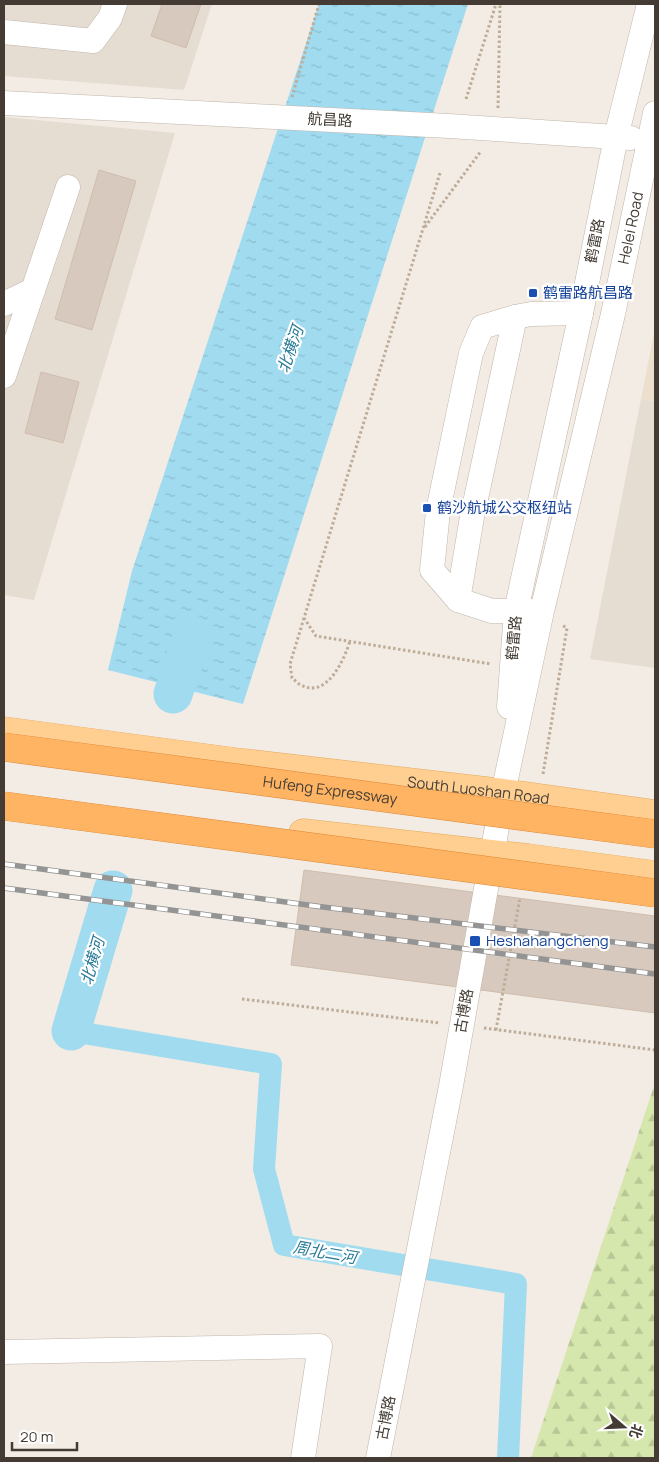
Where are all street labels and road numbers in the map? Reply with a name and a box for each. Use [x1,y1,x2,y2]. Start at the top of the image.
street label: 航昌路 [307,108,353,131]
street label: Helei Road [613,190,648,266]
street label: 鹤雷路 [580,217,609,265]
street label: 鹤雷路 [501,615,526,661]
street label: Hufeng Expressway [262,771,399,809]
street label: South Luoshan Road [406,771,551,809]
street label: 古博路 [449,987,478,1035]
street label: 古博路 [371,1394,400,1442]

